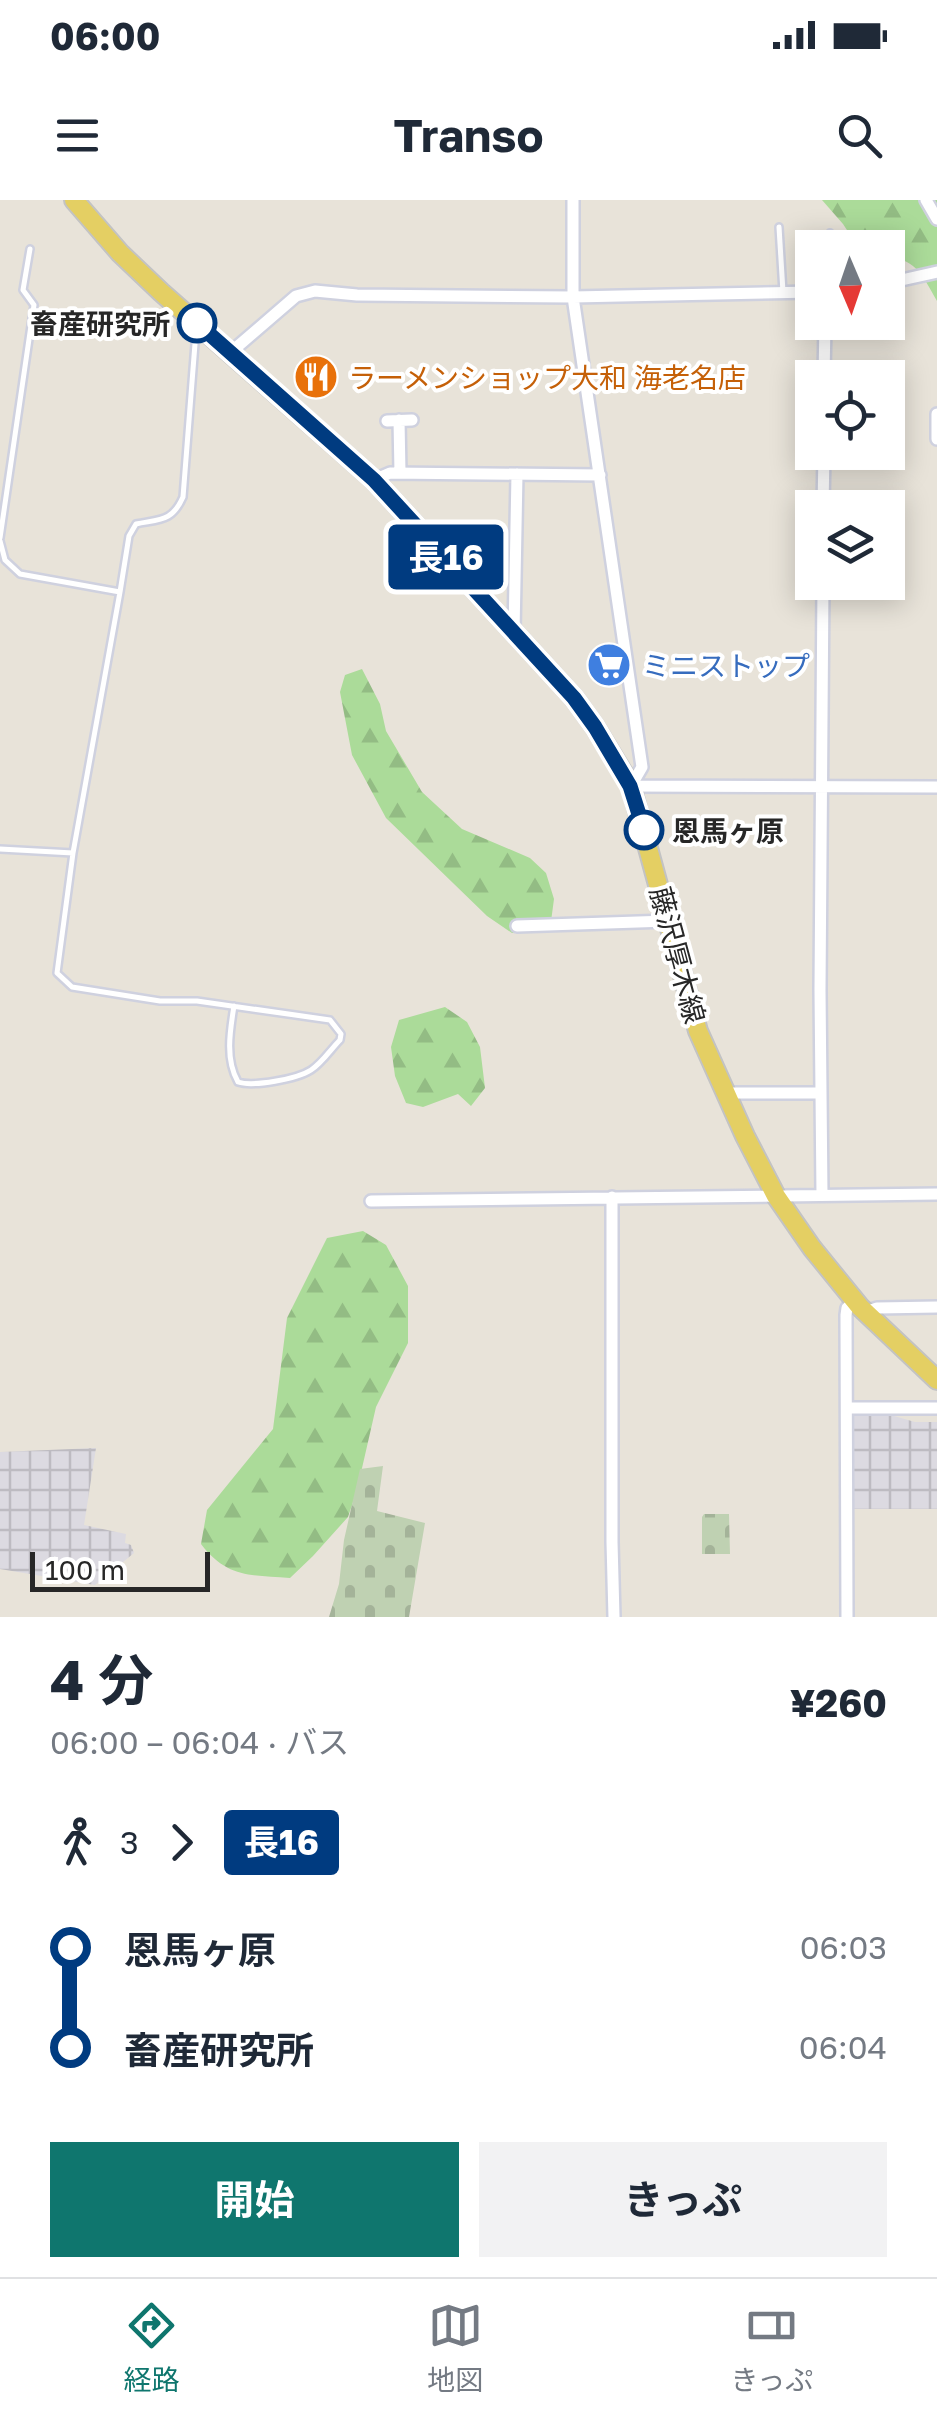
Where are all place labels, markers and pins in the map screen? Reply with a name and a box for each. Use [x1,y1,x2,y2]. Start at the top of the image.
marker: 畜産研究所 [178,304,216,342]
place label: 畜産研究所 [30,307,170,340]
restaurant icon: ラーメンショップ大和 海老名店 [293,354,339,400]
place label: ラーメンショップ大和 海老名店 [348,361,746,394]
supermarket icon: ミニストップ [586,642,632,688]
place label: ミニストップ [642,649,810,682]
marker: 恩馬ヶ原 [625,811,663,849]
place label: 恩馬ヶ原 [672,814,784,847]

